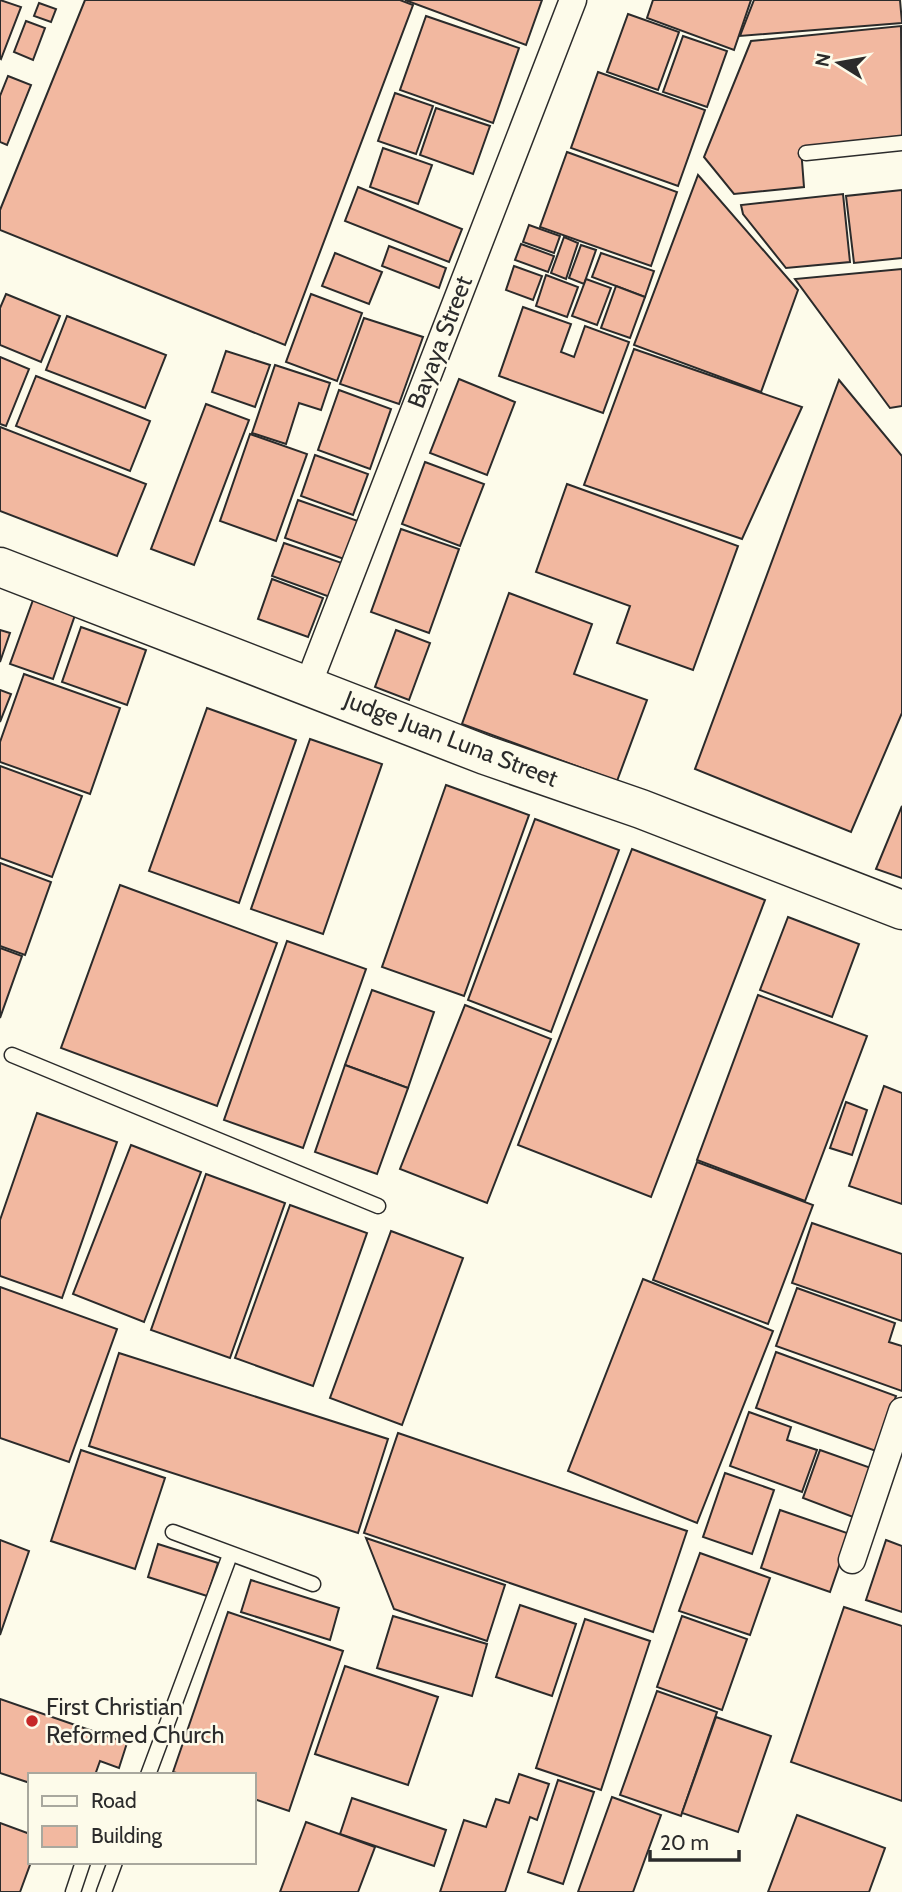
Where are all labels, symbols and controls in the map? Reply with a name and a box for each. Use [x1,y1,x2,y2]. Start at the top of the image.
north arrow [804,28,874,98]
text: N [810,51,835,69]
street label: Bayaya Street [401,272,478,412]
street label: Judge Juan Luna Street [339,684,562,793]
place label: First Christian Reformed Church [46,1692,224,1749]
marker: First Christian Reformed Church [24,1713,40,1729]
legend [28,1773,256,1864]
text: Road [91,1788,137,1813]
scale bar [650,1818,739,1862]
text: Building [91,1823,163,1848]
text: 20 m [660,1830,709,1855]

